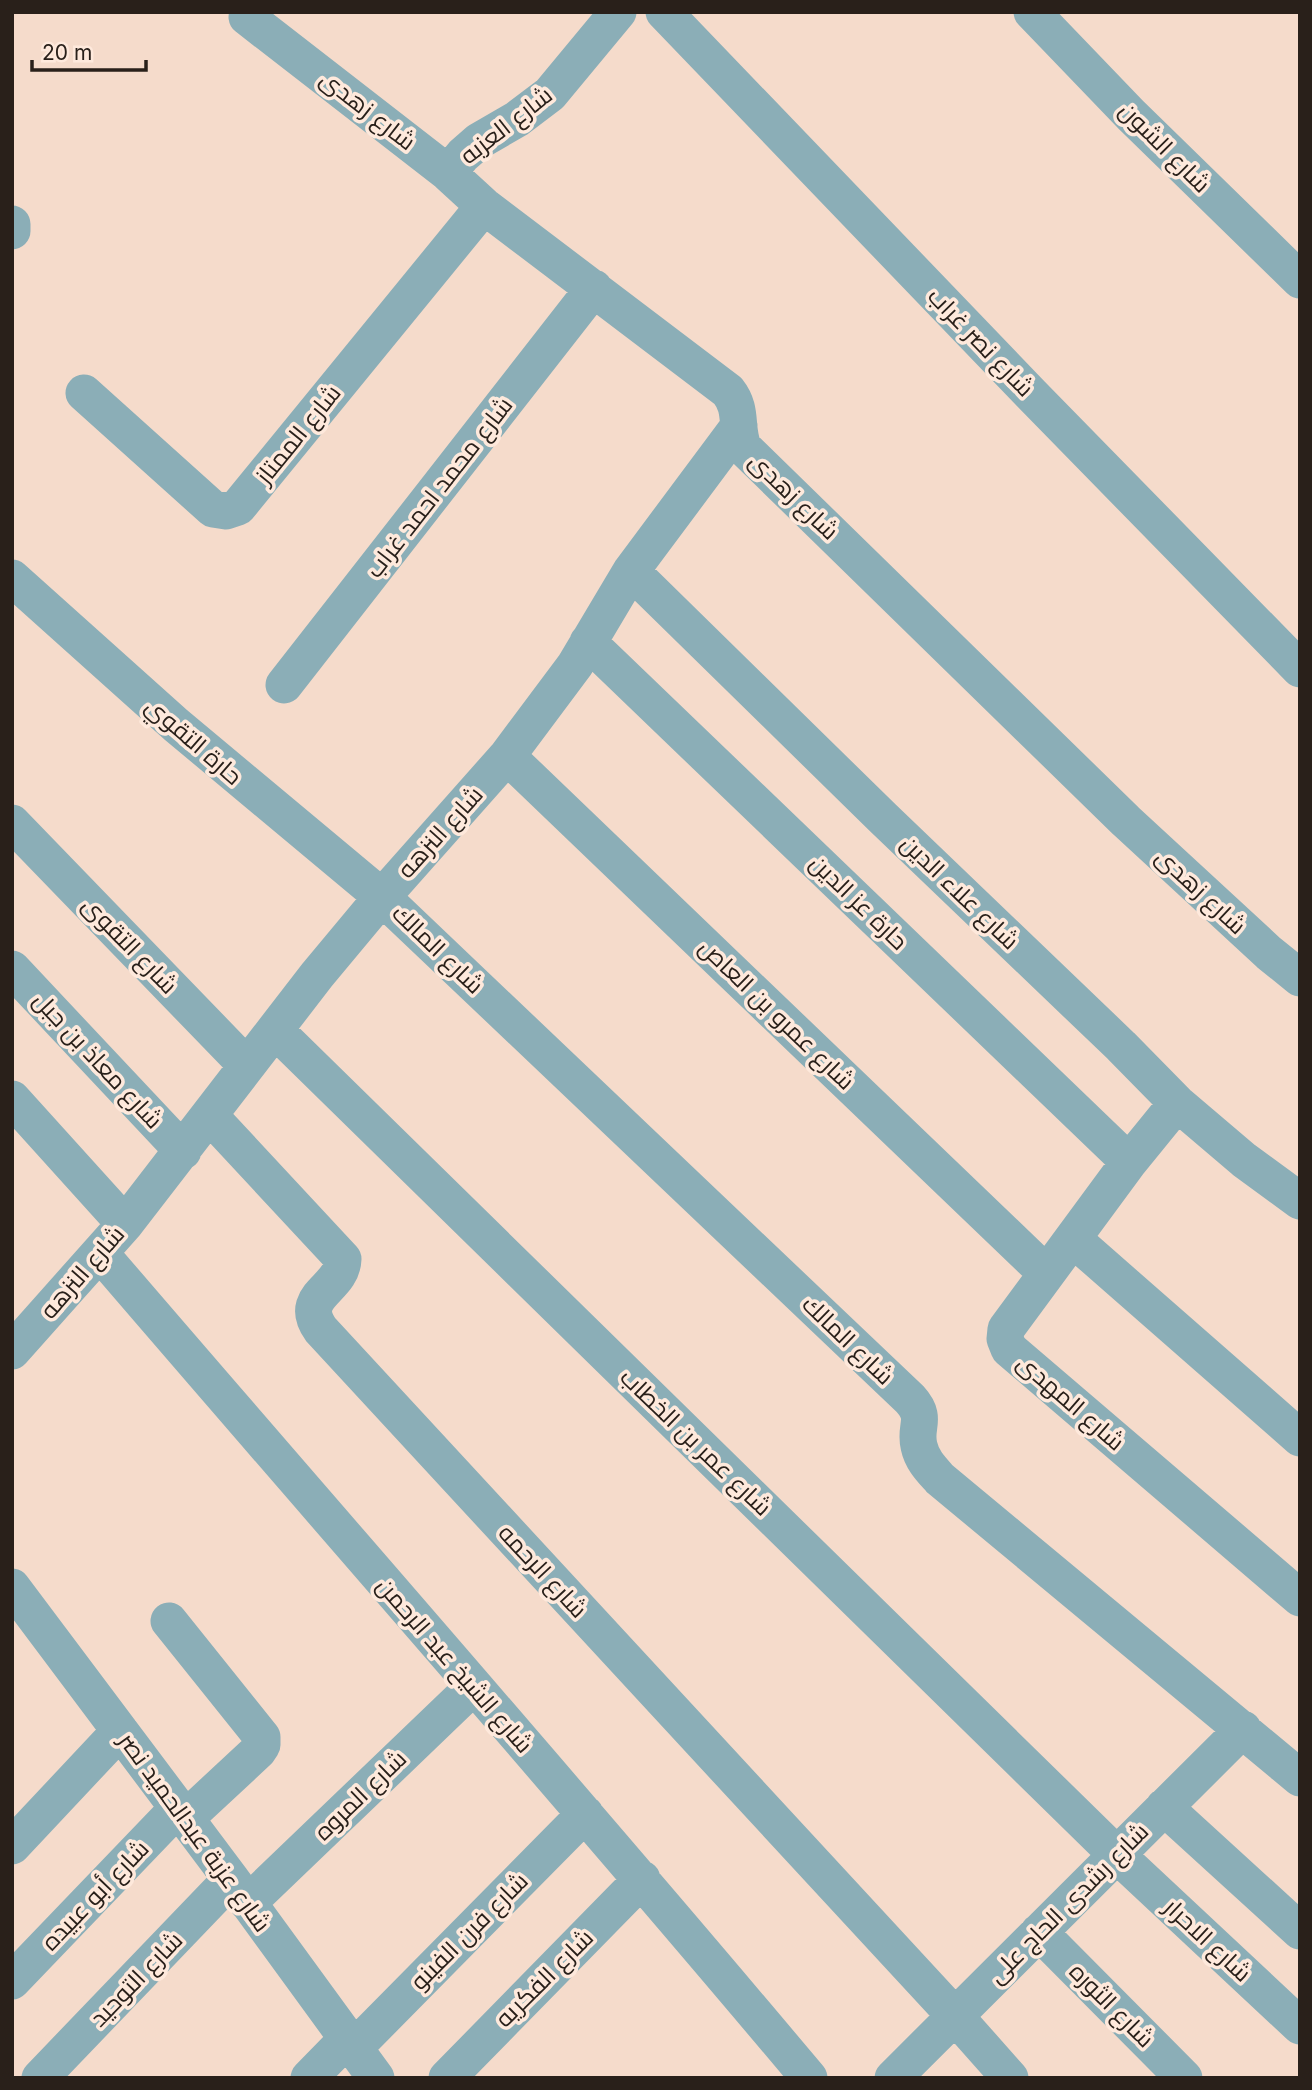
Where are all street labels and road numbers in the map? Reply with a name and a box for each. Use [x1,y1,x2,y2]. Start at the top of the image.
street label: شارع زهدى [313,64,421,158]
street label: شارع العزبه [454,80,559,172]
street label: شارع الشون [1112,95,1217,200]
street label: شارع نصر غراب [920,282,1040,404]
street label: شارع الممتاز [248,379,348,492]
street label: شارع محمد احمد غراب [359,391,520,584]
street label: شارع زهدى [742,446,845,547]
street label: حارة التقوي [137,691,248,794]
street label: شارع النزهه [391,780,490,885]
street label: شارع علاء الدين [894,829,1025,957]
street label: شارع زهدى [1148,842,1252,942]
street label: حارة عز الدين [804,848,914,956]
street label: شارع التقوى [75,890,184,1001]
street label: شارع المالك [385,898,490,1001]
street label: شارع عمرو بن العاص [692,933,861,1097]
street label: شارع معاذ بن جبل [26,986,169,1136]
street label: شارع النزهه [34,1220,132,1326]
street label: شارع المالك [795,1289,900,1392]
street label: شارع المهدى [1010,1348,1131,1458]
street label: شارع عمر بن الخطاب [613,1362,778,1523]
street label: شارع الرحمه [491,1518,593,1625]
street label: شارع الشيخ عبد الرحمن [369,1571,539,1760]
street label: شارع عزبة عبدالحميد نصر [110,1725,277,1939]
street label: شارع المروه [308,1744,413,1847]
street label: شارع رشدى الحاج على [982,1817,1156,1991]
street label: شارع أبو عبيده [35,1833,156,1958]
street label: شارع فرن الفينو [404,1866,535,1997]
street label: شارع الاحرار [1156,1891,1258,1989]
street label: شارع الفكريه [489,1923,601,2035]
street label: شارع التوحيد [84,1926,190,2034]
street label: شارع الثوره [1062,1957,1160,2055]

